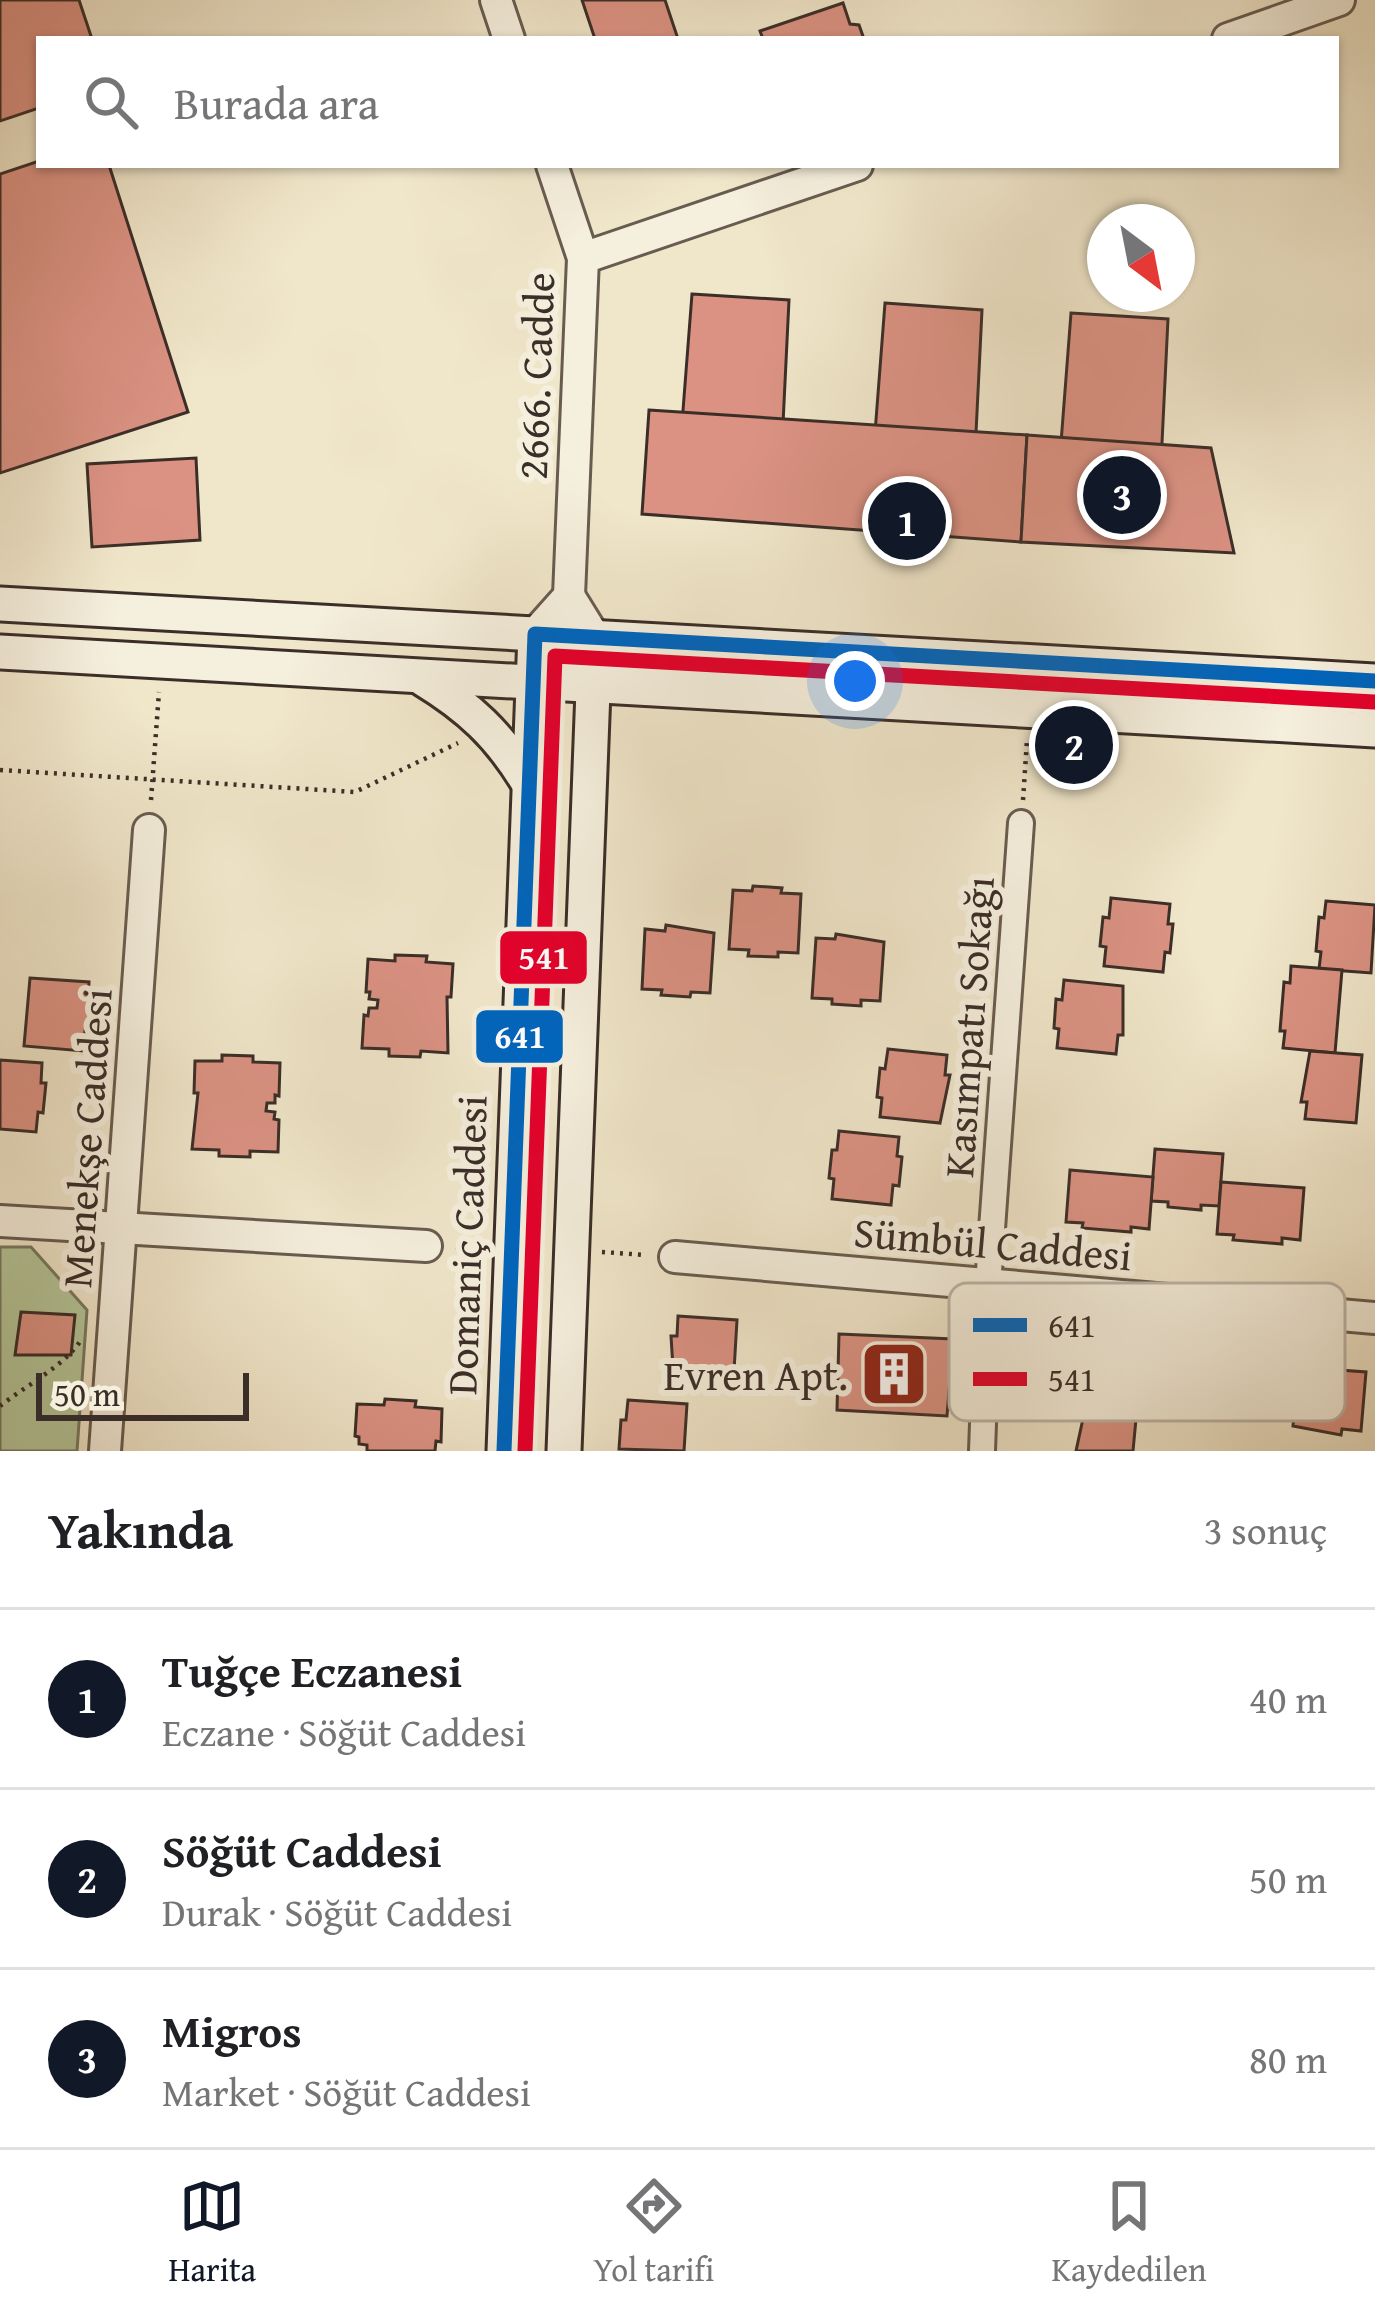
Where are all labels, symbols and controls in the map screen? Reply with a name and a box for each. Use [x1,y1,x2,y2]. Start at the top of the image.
search box [36,36,1339,168]
icon: search [78,69,144,135]
text: Burada ara [174,70,379,135]
north arrow [1087,204,1195,312]
street label: 2666. Cadde [501,271,569,481]
pin: 3 [1083,450,1161,540]
pin: 1 [868,476,946,566]
your location [825,651,885,711]
pin: 2 [1035,700,1113,790]
street label: Kasımpatı Sokağı [927,874,1009,1180]
line badge: 541 [498,929,589,986]
text: 541 [518,933,570,981]
street label: Menekşe Caddesi [45,986,127,1290]
line badge: 641 [474,1008,565,1065]
text: 641 [494,1012,546,1060]
street label: Domaniç Caddesi [430,1094,502,1396]
street label: Sümbül Caddesi [852,1200,1134,1286]
legend [949,1283,1345,1421]
text: 641 [1048,1301,1096,1349]
building icon: Evren Apt. [859,1339,929,1409]
place label: Evren Apt. [663,1344,848,1405]
text: 541 [1048,1355,1096,1403]
scale bar [36,1367,249,1420]
text: 50 m [54,1370,120,1418]
text: Yakında [48,1492,233,1567]
text: 3 sonuç [1204,1501,1327,1558]
text: Tuğçe Eczanesi [162,1638,462,1703]
text: 1 [77,1670,97,1727]
text: 40 m [1249,1670,1327,1727]
text: Eczane · Söğüt Caddesi [162,1703,526,1760]
text: Söğüt Caddesi [162,1818,442,1883]
text: 2 [77,1850,97,1907]
text: 50 m [1249,1850,1327,1907]
text: Durak · Söğüt Caddesi [162,1883,512,1940]
text: Migros [162,1998,302,2063]
text: 3 [77,2030,97,2087]
text: 80 m [1249,2030,1327,2087]
text: Market · Söğüt Caddesi [162,2063,531,2120]
tab: Harita [169,2173,256,2293]
tab: Yol tarifi [593,2173,714,2293]
tab: Kaydedilen [1052,2173,1206,2293]

